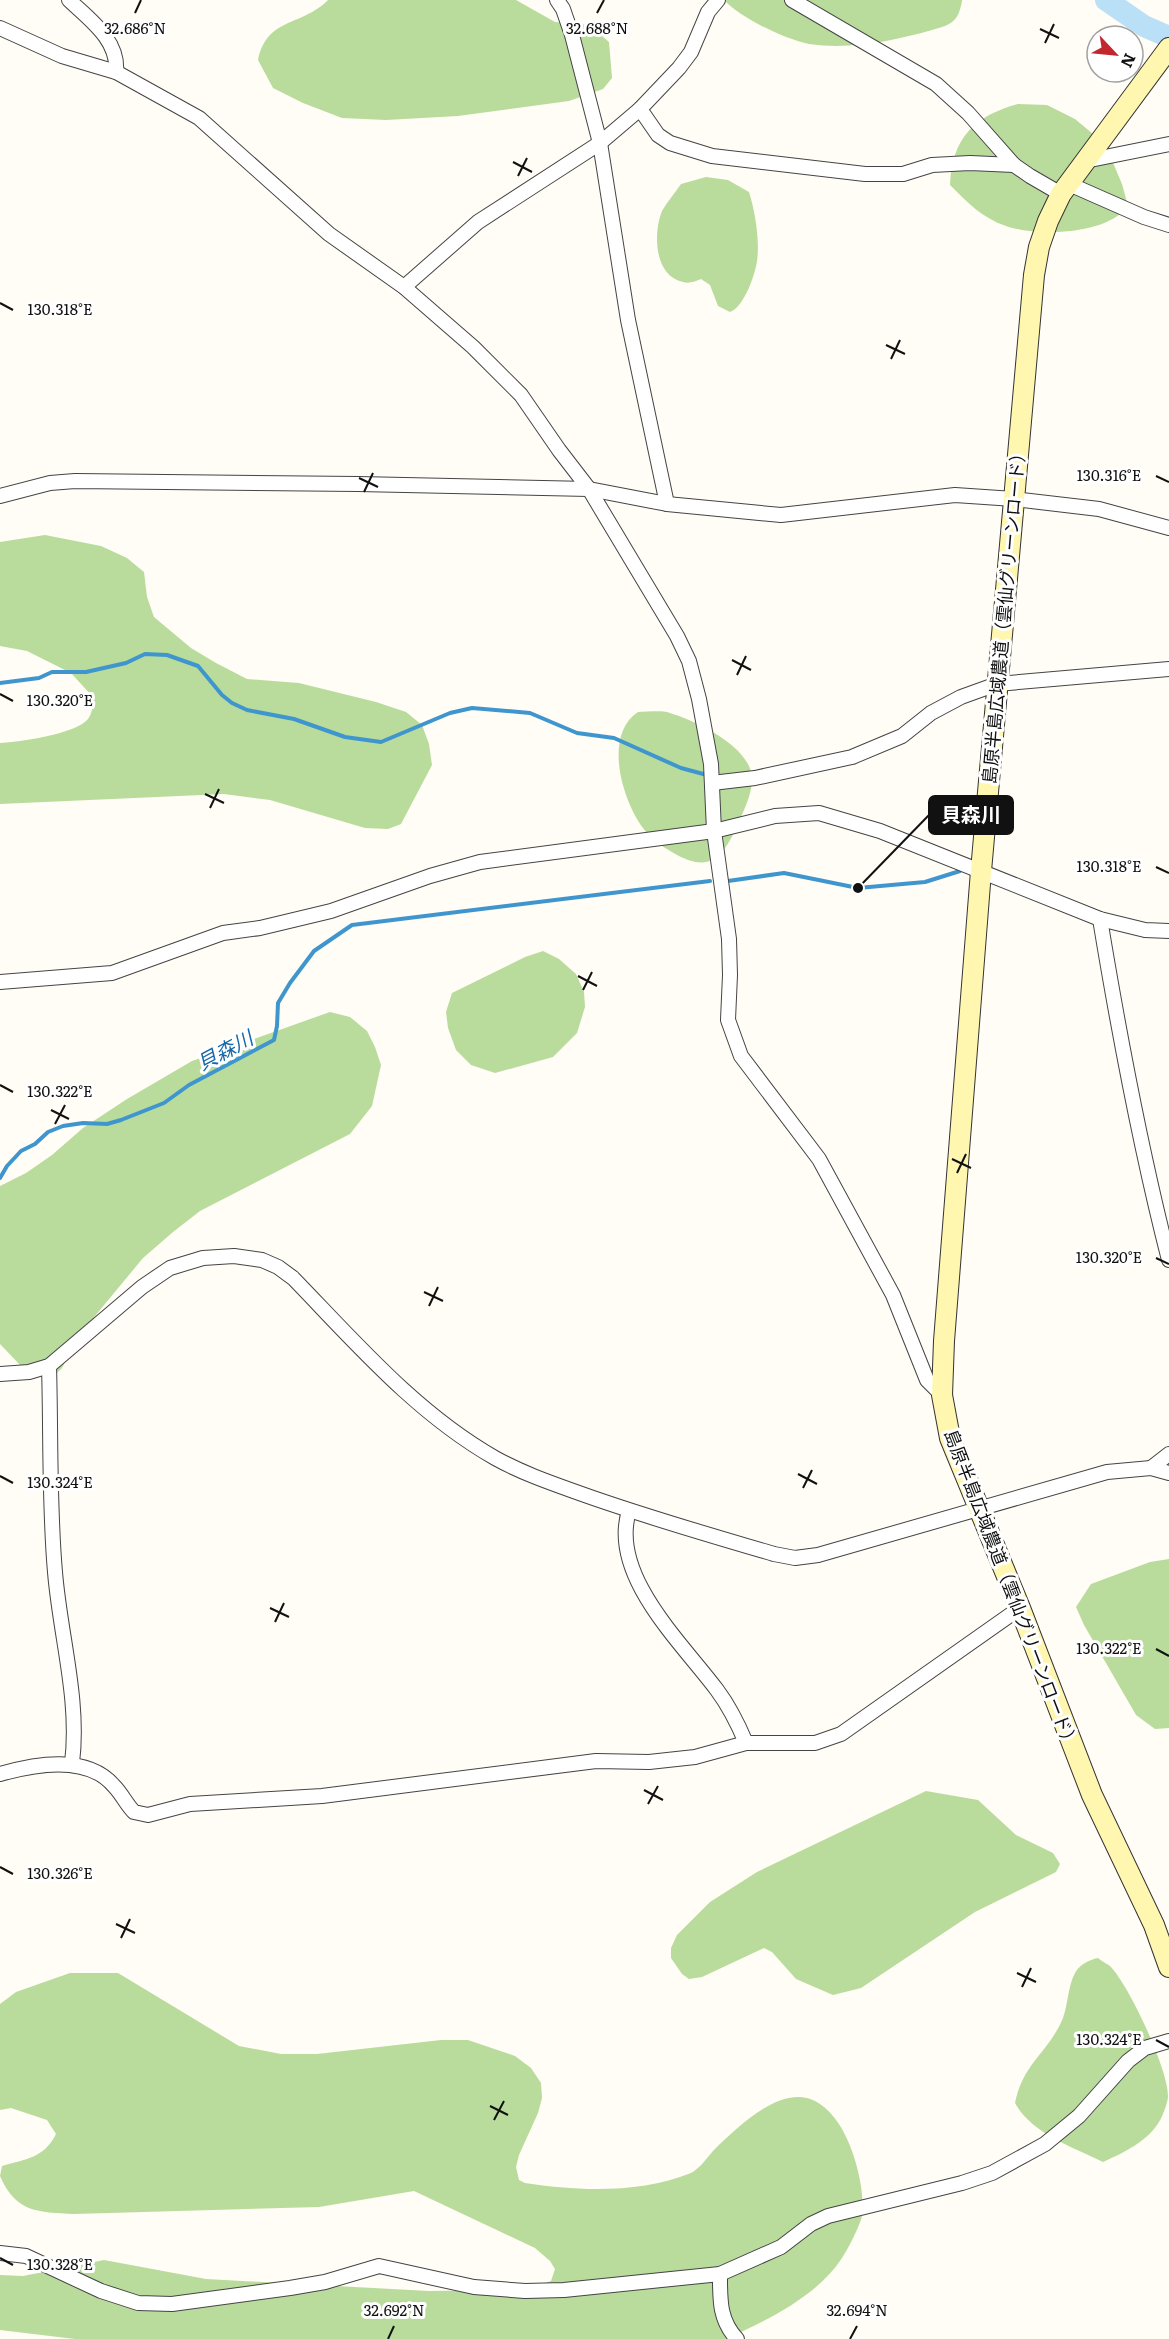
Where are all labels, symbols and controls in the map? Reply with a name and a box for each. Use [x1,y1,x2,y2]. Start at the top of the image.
text: 32.686°N [104,16,166,39]
text: 32.688°N [566,16,628,39]
north arrow [1085,24,1145,84]
text: N [1116,50,1143,72]
text: 130.318°E [28,297,92,320]
street label: 島原半島広域農道（雲仙グリーンロード） [975,443,1031,785]
text: 130.316°E [1077,463,1141,486]
text: 130.320°E [27,688,93,711]
callout: 貝森川 [929,796,1013,834]
text: 貝森川 [941,798,1001,828]
text: 130.318°E [1077,854,1141,877]
water label: 貝森川 [190,1021,259,1076]
text: 130.322°E [27,1079,93,1102]
text: 130.320°E [1076,1245,1142,1268]
street label: 島原半島広域農道（雲仙グリーンロード） [938,1425,1086,1753]
text: 130.324°E [27,1470,93,1493]
text: 130.322°E [1076,1636,1142,1659]
text: 130.326°E [27,1861,93,1884]
text: 130.324°E [1076,2027,1142,2050]
text: 130.328°E [27,2252,93,2275]
text: 32.692°N [363,2298,425,2321]
text: 32.694°N [826,2298,888,2321]

